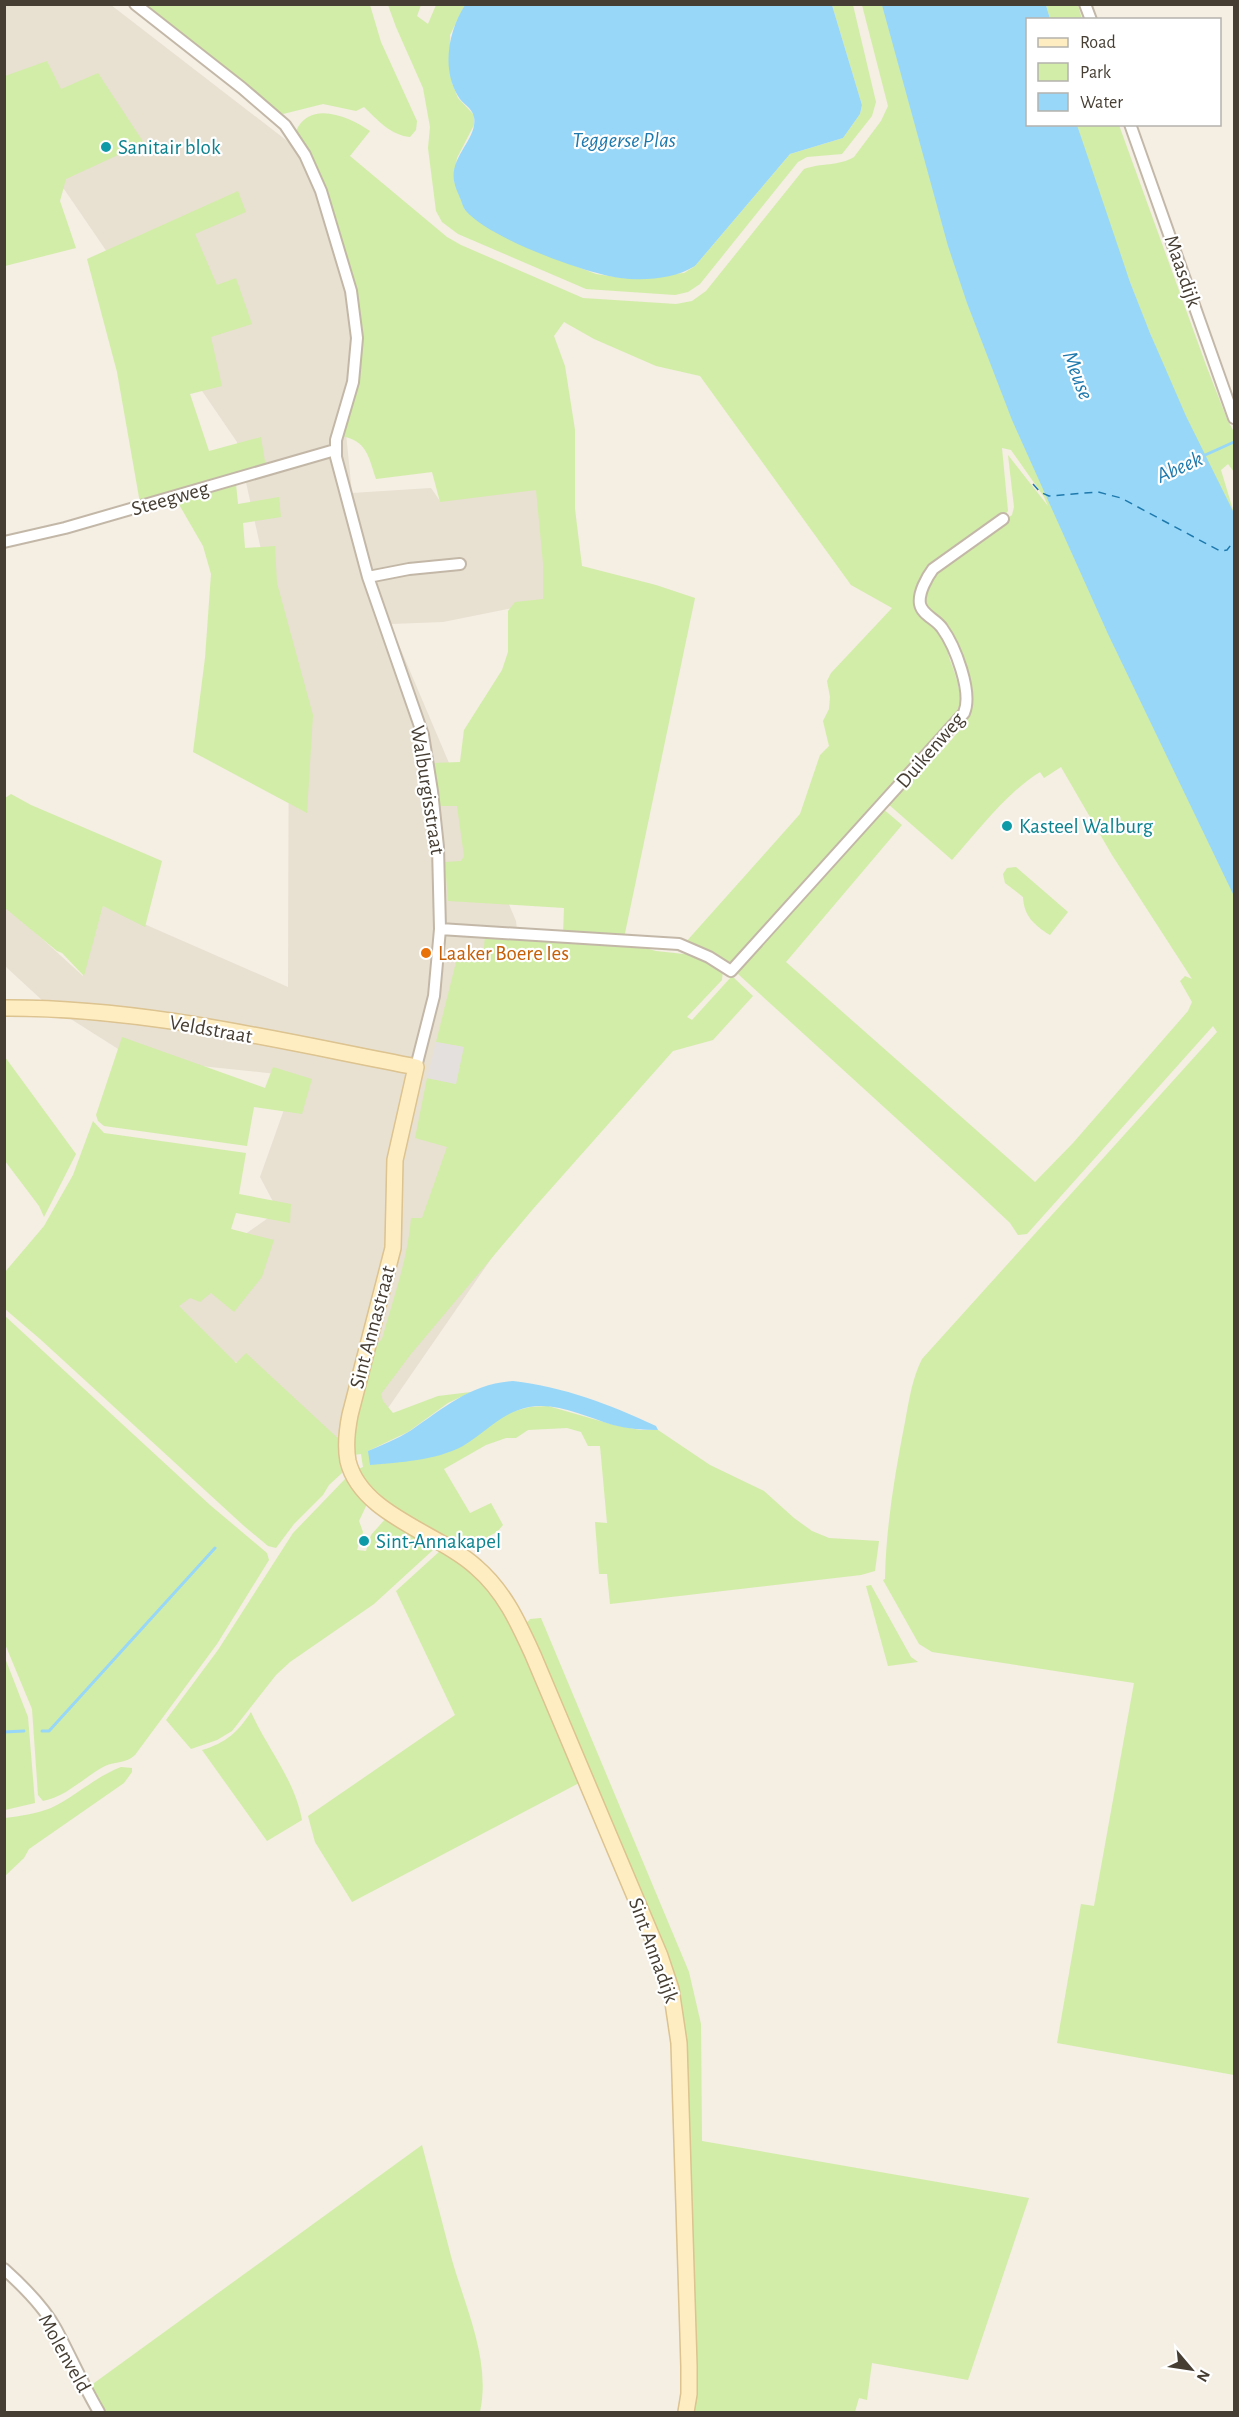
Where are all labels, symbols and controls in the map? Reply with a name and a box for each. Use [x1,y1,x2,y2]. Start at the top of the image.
legend [1026,18,1221,126]
text: Road [1080,34,1116,52]
text: Park [1080,64,1112,82]
text: Water [1080,94,1123,112]
water label: Teggerse Plas [572,129,676,151]
place label: Sanitair blok [118,137,221,158]
marker: Sanitair blok [99,140,113,154]
street label: Maasdijk [1160,232,1205,310]
water label: Meuse [1059,348,1097,403]
water label: Abeek [1152,447,1206,487]
street label: Steegweg [129,477,212,519]
street label: Duikenweg [892,708,969,792]
street label: Walburgisstraat [407,724,448,857]
place label: Kasteel Walburg [1019,816,1154,837]
marker: Kasteel Walburg [1000,819,1014,833]
place label: Laaker Boere Ies [438,943,569,964]
marker: Laaker Boere Ies [419,946,433,960]
street label: Veldstraat [168,1012,254,1047]
street label: Sint Annastraat [346,1263,399,1391]
place label: Sint-Annakapel [376,1531,501,1552]
marker: Sint-Annakapel [357,1534,371,1548]
street label: Sint Annadijk [625,1895,682,2006]
street label: Molenveld [35,2310,95,2396]
north arrow [1161,2339,1221,2399]
text: N [1194,2367,1213,2385]

